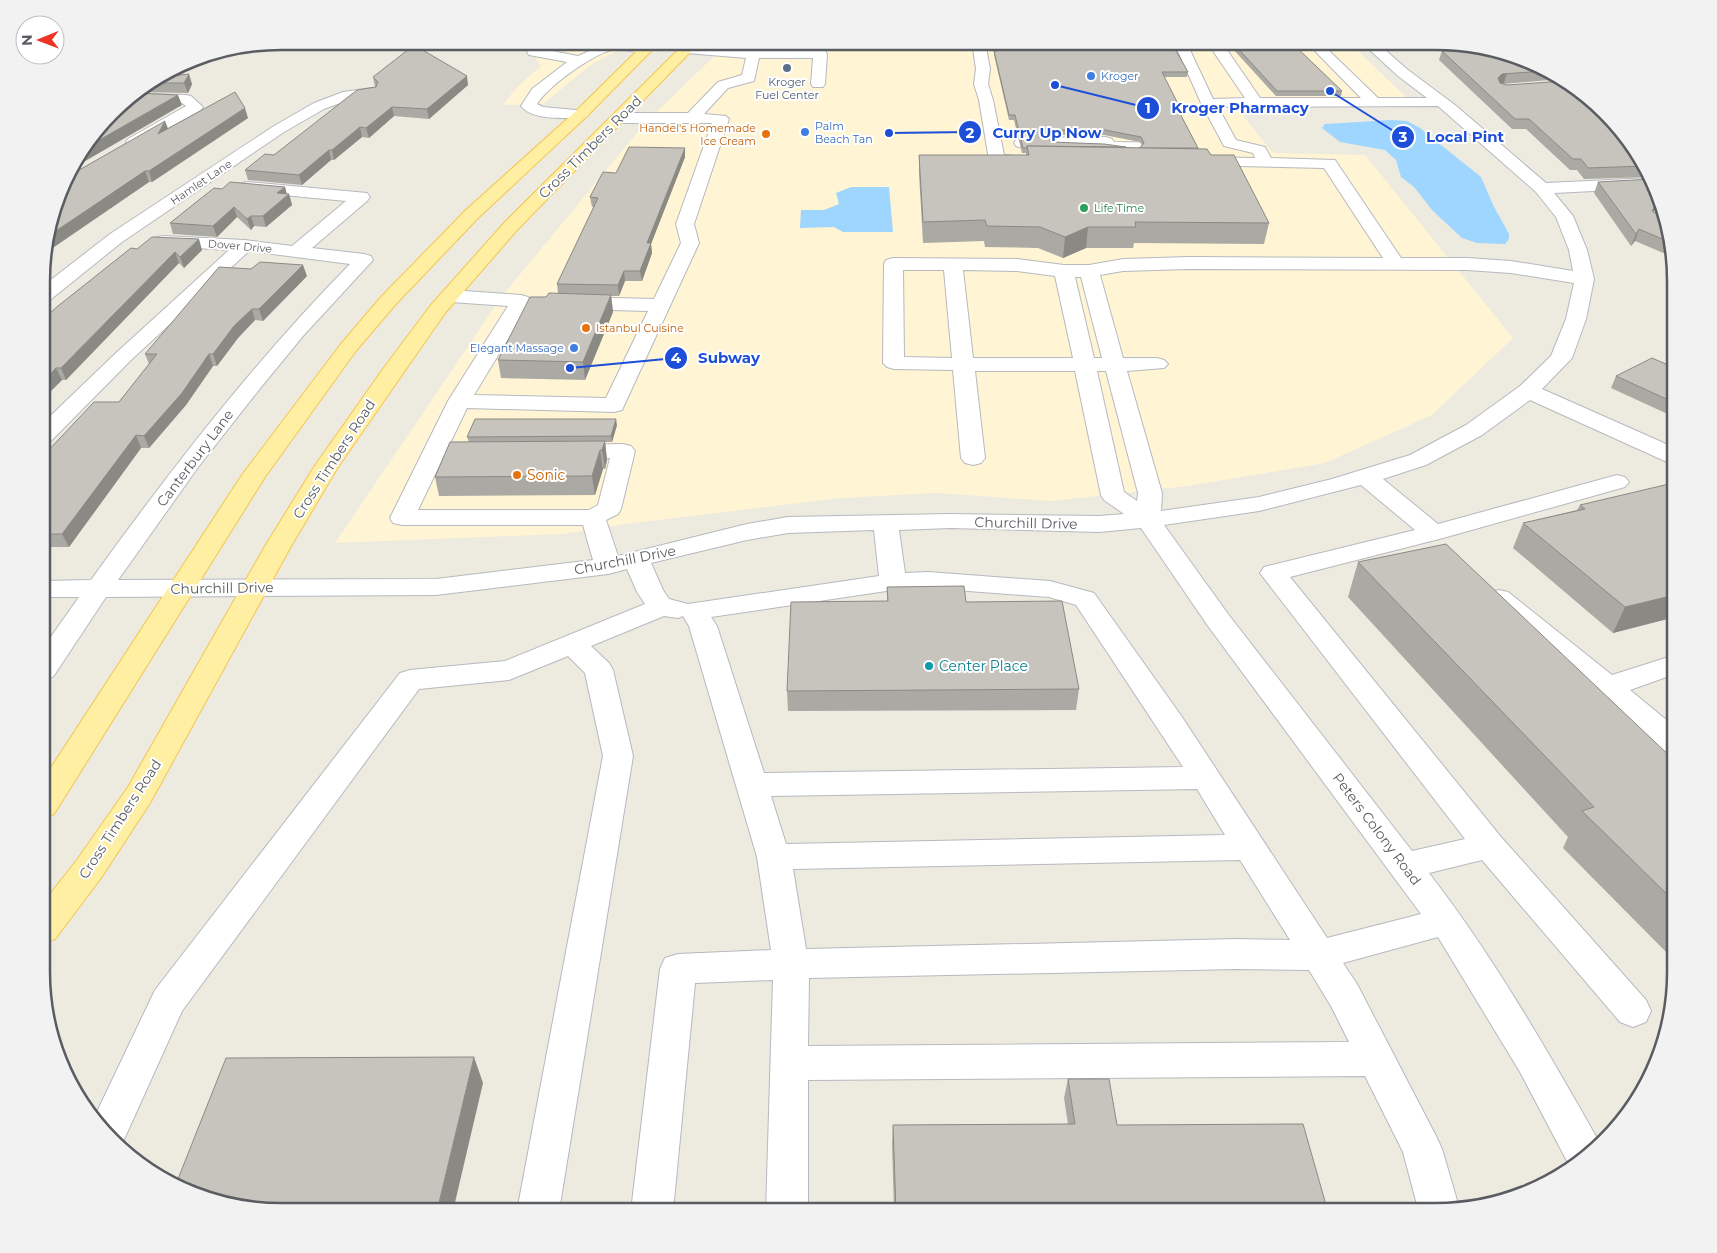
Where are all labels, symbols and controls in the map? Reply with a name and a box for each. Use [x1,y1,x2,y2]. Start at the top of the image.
north arrow [15,15,65,65]
text: N [18,34,36,46]
marker: Kroger Fuel Center [781,62,793,74]
place label: Kroger [1101,69,1138,83]
marker: Kroger [1085,70,1097,82]
place label: Kroger Fuel Center [755,75,819,102]
street label: Cross Timbers Road [535,92,645,202]
callout: Kroger Pharmacy [1136,93,1318,123]
text: 1 [1145,98,1151,117]
text: Kroger Pharmacy [1171,98,1310,117]
callout: Curry Up Now [958,117,1112,147]
place label: Palm Beach Tan [815,119,873,146]
place label: Handel's Homemade Ice Cream [639,121,756,148]
callout: Local Pint [1391,122,1514,152]
text: 2 [966,123,975,142]
text: Curry Up Now [992,123,1103,142]
marker: Palm Beach Tan [799,126,811,138]
text: 3 [1398,127,1408,146]
text: Local Pint [1426,127,1505,146]
marker: Handel's Homemade Ice Cream [760,128,772,140]
street label: Hamlet Lane [168,156,235,208]
place label: Life Time [1094,201,1145,215]
marker: Life Time [1078,202,1090,214]
street label: Dover Drive [207,236,273,256]
place label: Istanbul Cuisine [596,321,684,335]
marker: Istanbul Cuisine [580,322,592,334]
place label: Elegant Massage [470,341,564,355]
marker: Elegant Massage [568,342,580,354]
callout: Subway [663,343,770,373]
text: 4 [671,348,682,367]
text: Subway [698,348,761,367]
street label: Cross Timbers Road [289,396,379,522]
street label: Canterbury Lane [153,406,237,510]
place label: Sonic [527,466,566,484]
marker: Sonic [511,469,523,481]
street label: Churchill Drive [974,513,1078,533]
street label: Churchill Drive [573,541,677,579]
street label: Churchill Drive [170,578,274,598]
place label: Center Place [939,657,1028,675]
marker: Center Place [923,660,935,672]
street label: Cross Timbers Road [75,756,165,882]
street label: Peters Colony Road [1329,769,1425,889]

